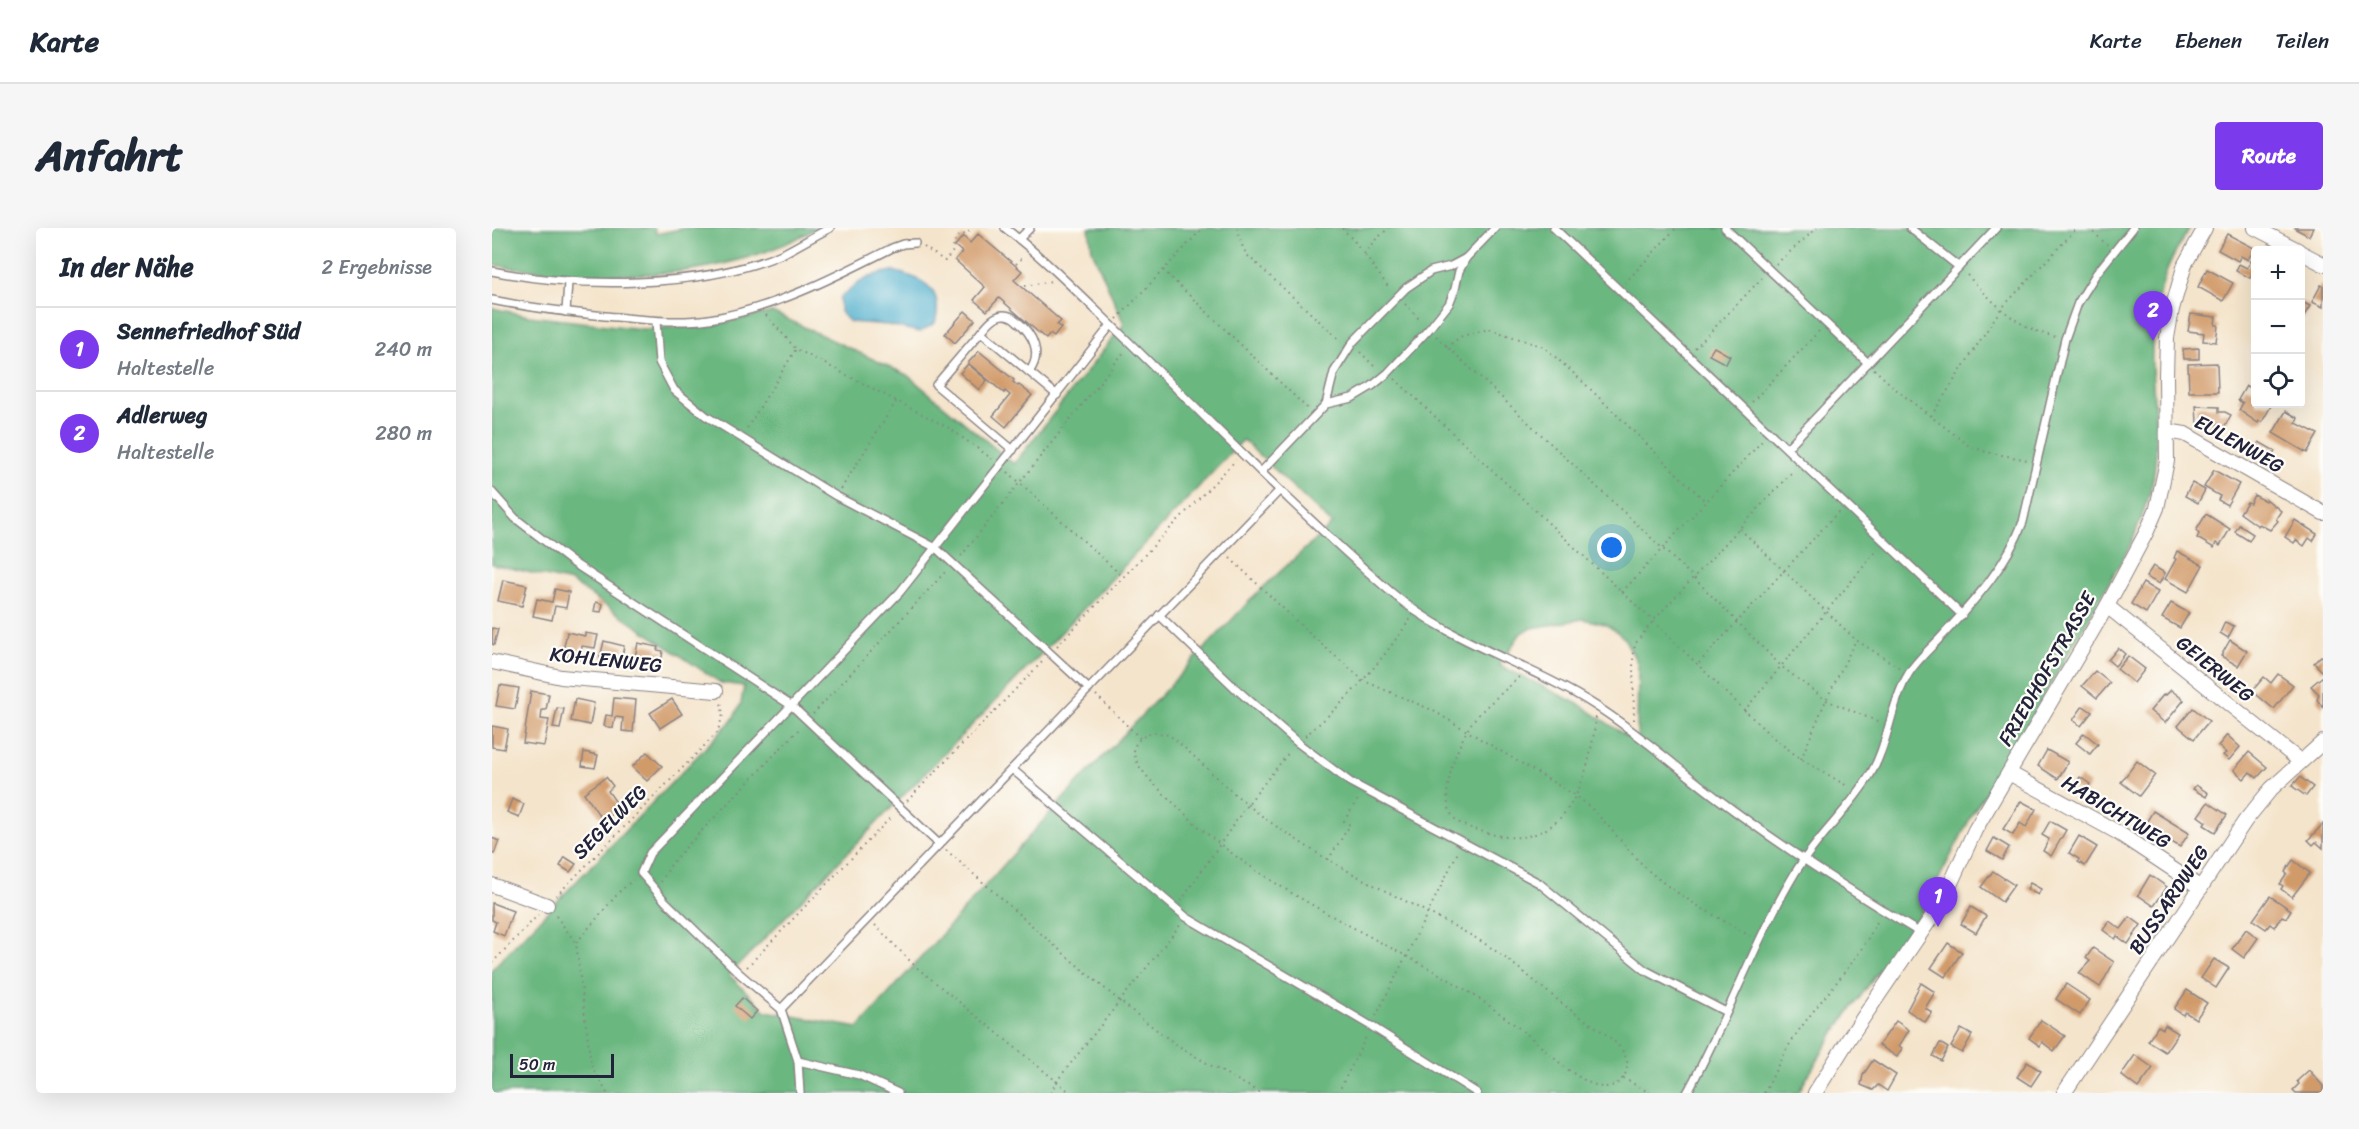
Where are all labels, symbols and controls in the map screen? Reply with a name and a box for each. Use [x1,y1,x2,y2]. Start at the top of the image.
text: Karte [30,17,99,66]
text: Karte [2090,22,2142,60]
text: Ebenen [2175,22,2242,60]
text: Teilen [2275,22,2329,60]
text: Anfahrt [36,119,183,193]
button: Route [2215,122,2323,190]
text: In der Nähe [60,244,194,290]
map controls [2251,246,2305,408]
button: + [2251,246,2305,300]
text: 2 Ergebnisse [322,250,432,285]
pin: 2 [2134,291,2172,341]
button: − [2251,300,2305,354]
text: Sennefriedhof Süd [117,312,300,351]
text: 1 [75,332,84,367]
text: 240 m [375,332,432,367]
text: Haltestelle [117,351,214,386]
button: locate [2251,354,2305,408]
text: Adlerweg [117,396,207,435]
street label: EULENWEG [2188,405,2291,483]
text: 2 [74,416,85,451]
text: 280 m [375,416,432,451]
text: Haltestelle [117,435,214,470]
your location [1597,533,1626,562]
street label: FRIEDHOFSTRASSE [1988,584,2106,753]
street label: GEIERWEG [2168,626,2262,712]
street label: KOHLENWEG [548,637,664,683]
street label: HABICHTWEG [2054,765,2178,859]
street label: SEGELWEG [564,776,656,868]
street label: BUSSARDWEG [2119,838,2219,962]
pin: 1 [1918,878,1958,927]
text: 50 m [519,1050,555,1079]
scale bar [510,1051,614,1078]

